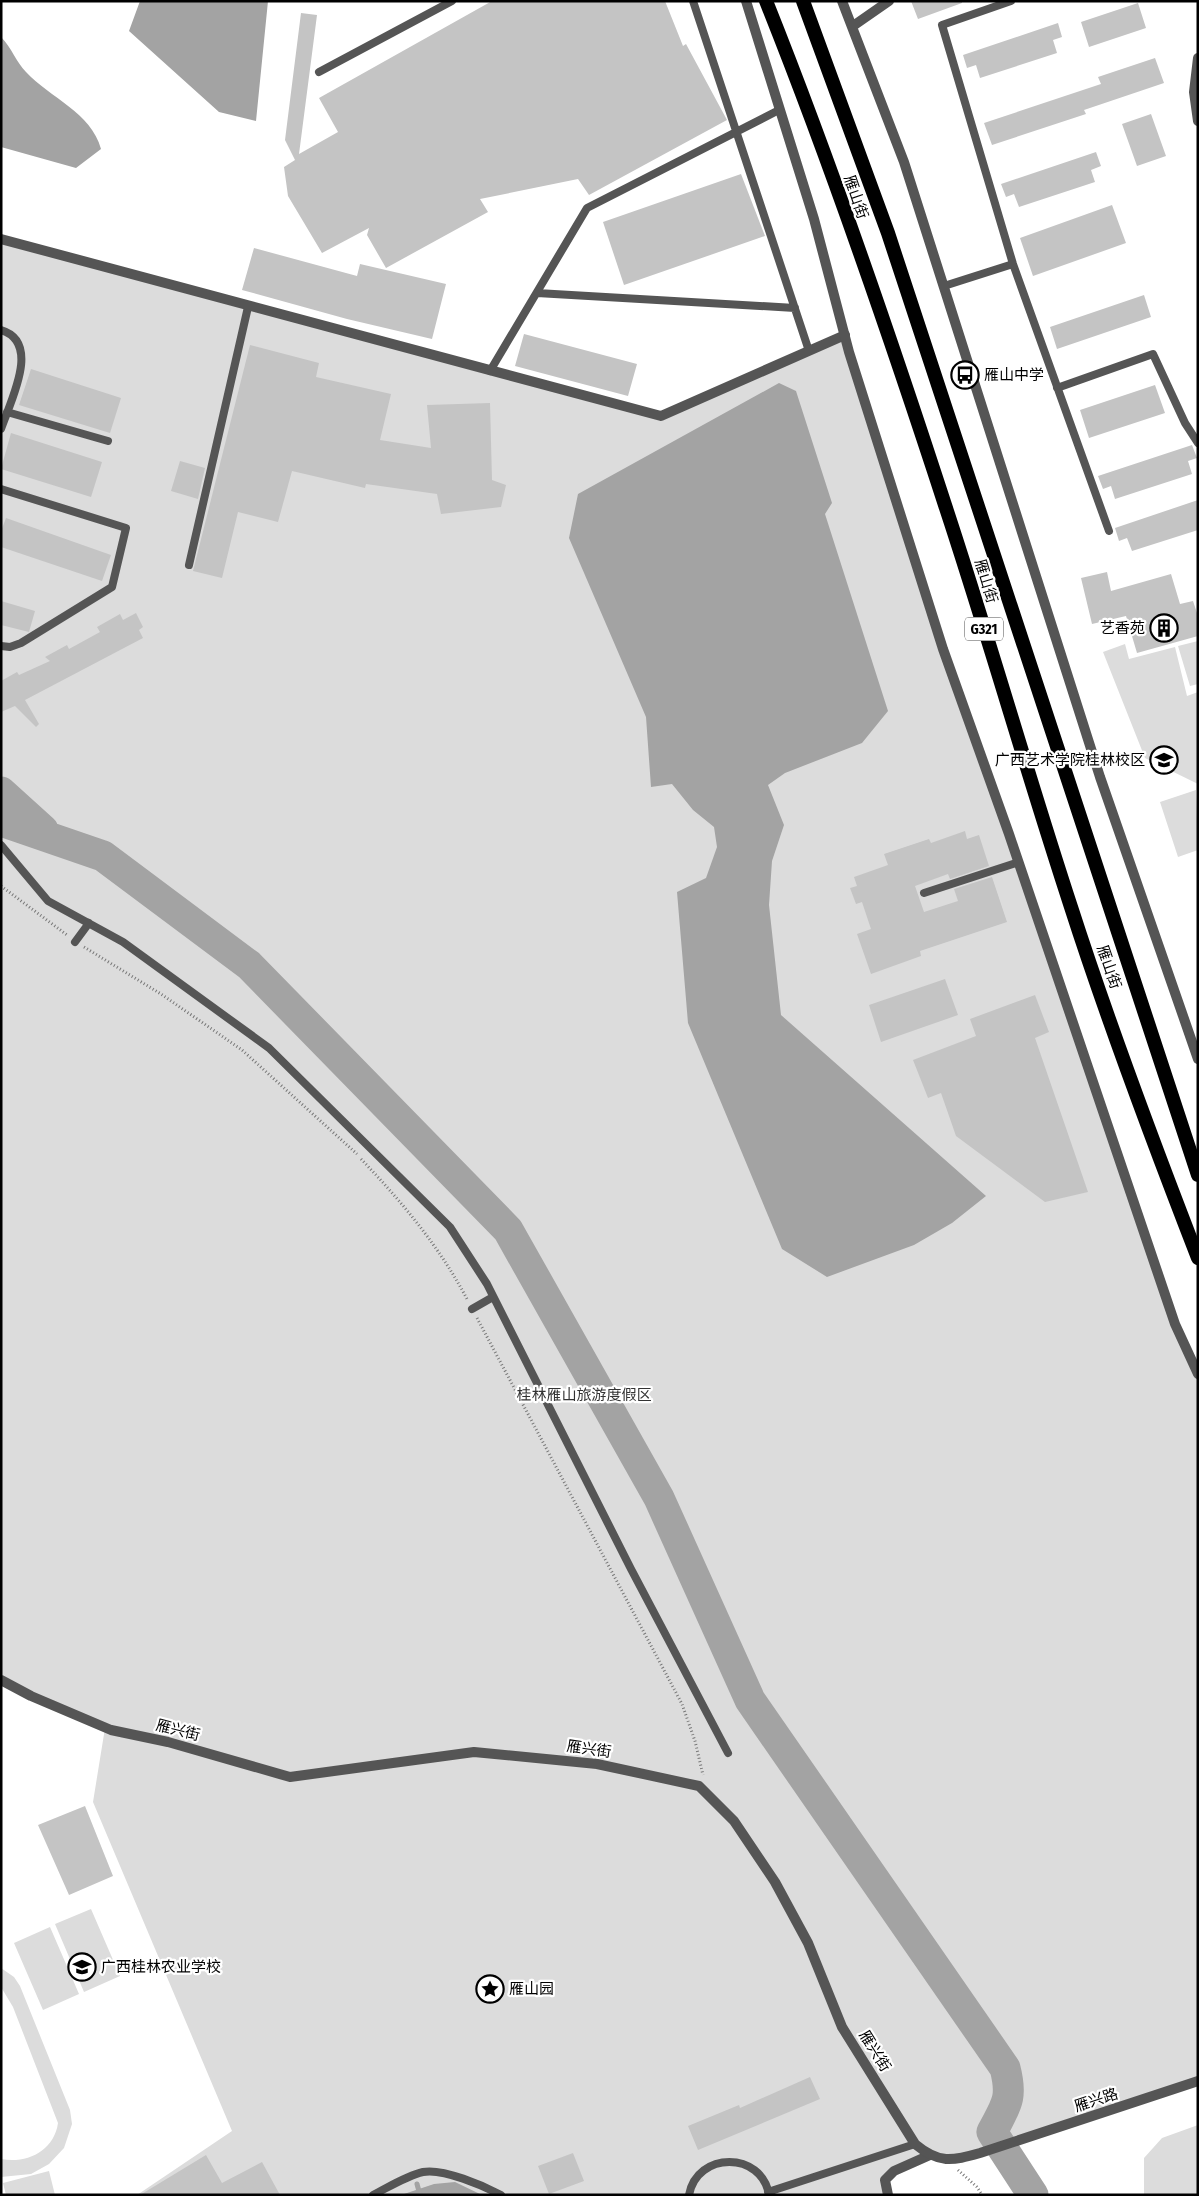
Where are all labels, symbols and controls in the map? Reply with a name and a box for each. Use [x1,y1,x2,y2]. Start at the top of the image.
street label: 雁山街 [840,173,872,221]
bus stop icon: 雁山中学 [950,360,980,390]
place label: 雁山中学 [984,366,1044,384]
street label: 雁山街 [971,557,1001,605]
building icon: 艺香苑 [1149,613,1179,643]
road number: G321 [965,618,1003,640]
place label: 艺香苑 [1100,619,1145,637]
school or university icon: 广西艺术学院桂林校区 [1149,745,1179,775]
place label: 广西艺术学院桂林校区 [995,751,1145,769]
street label: 雁山街 [1093,943,1125,991]
park label: 桂林雁山旅游度假区 [516,1386,652,1404]
street label: 雁兴街 [154,1716,202,1744]
street label: 雁兴街 [565,1737,613,1761]
school or university icon: 广西桂林农业学校 [67,1952,97,1982]
place label: 广西桂林农业学校 [101,1958,221,1976]
place icon: 雁山园 [475,1974,505,2004]
place label: 雁山园 [509,1980,554,1998]
street label: 雁兴街 [855,2027,895,2075]
street label: 雁兴路 [1072,2084,1120,2116]

